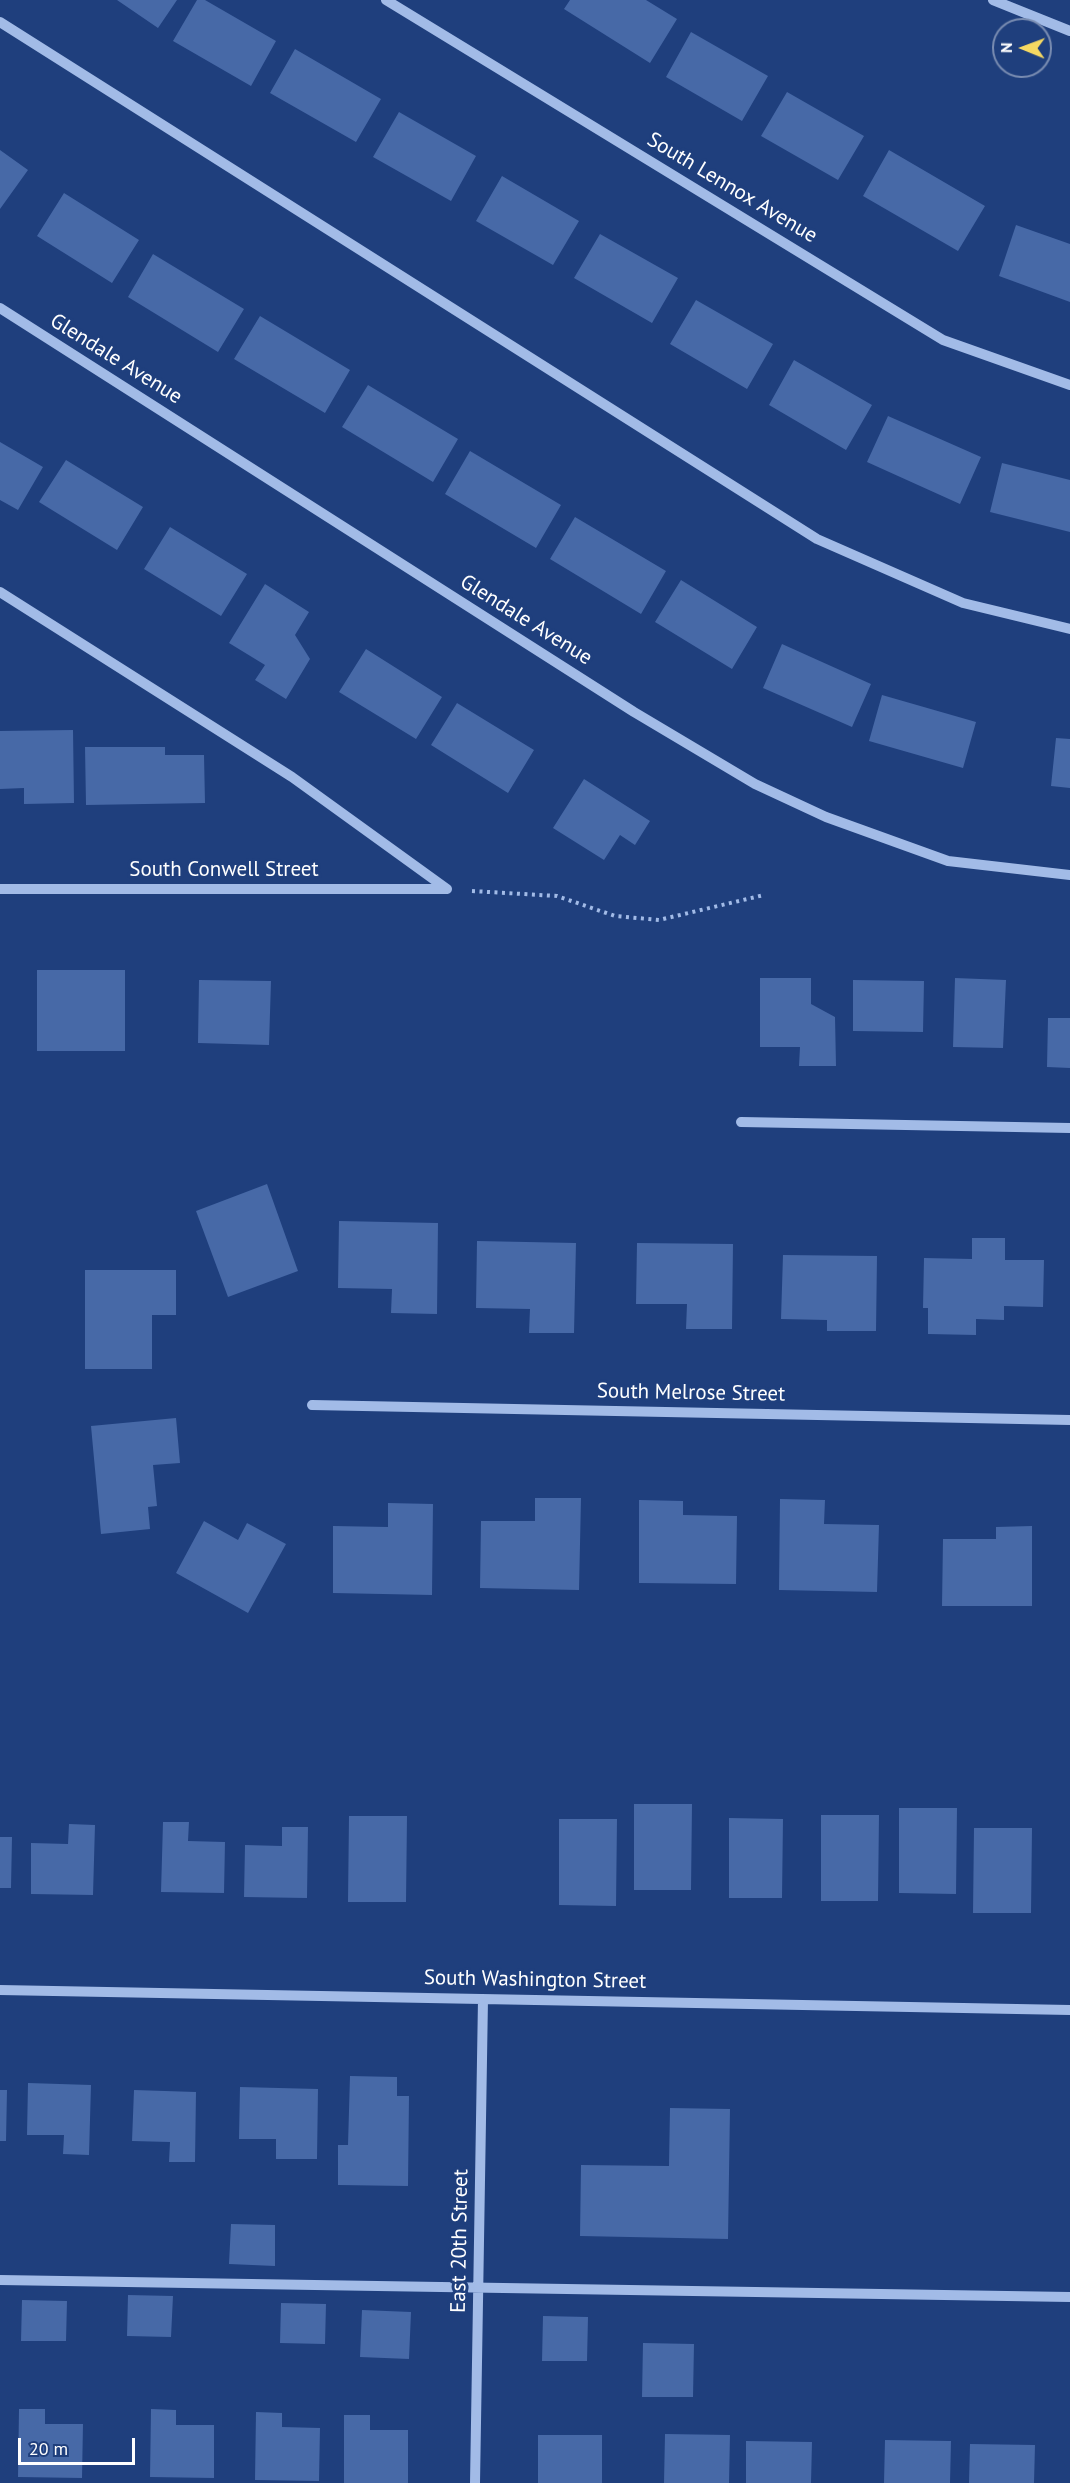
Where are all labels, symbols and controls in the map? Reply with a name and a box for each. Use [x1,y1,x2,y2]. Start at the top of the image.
north arrow [992,18,1052,78]
text: N [996,42,1016,53]
street label: South Lennox Avenue [642,127,822,249]
street label: Glendale Avenue [45,308,187,410]
street label: Glendale Avenue [455,569,597,671]
street label: South Conwell Street [129,857,319,883]
street label: South Melrose Street [597,1379,785,1407]
street label: South Washington Street [424,1965,646,1995]
street label: East 20th Street [446,2169,474,2313]
scale bar [21,2426,138,2464]
text: 20 m [29,2437,68,2460]

